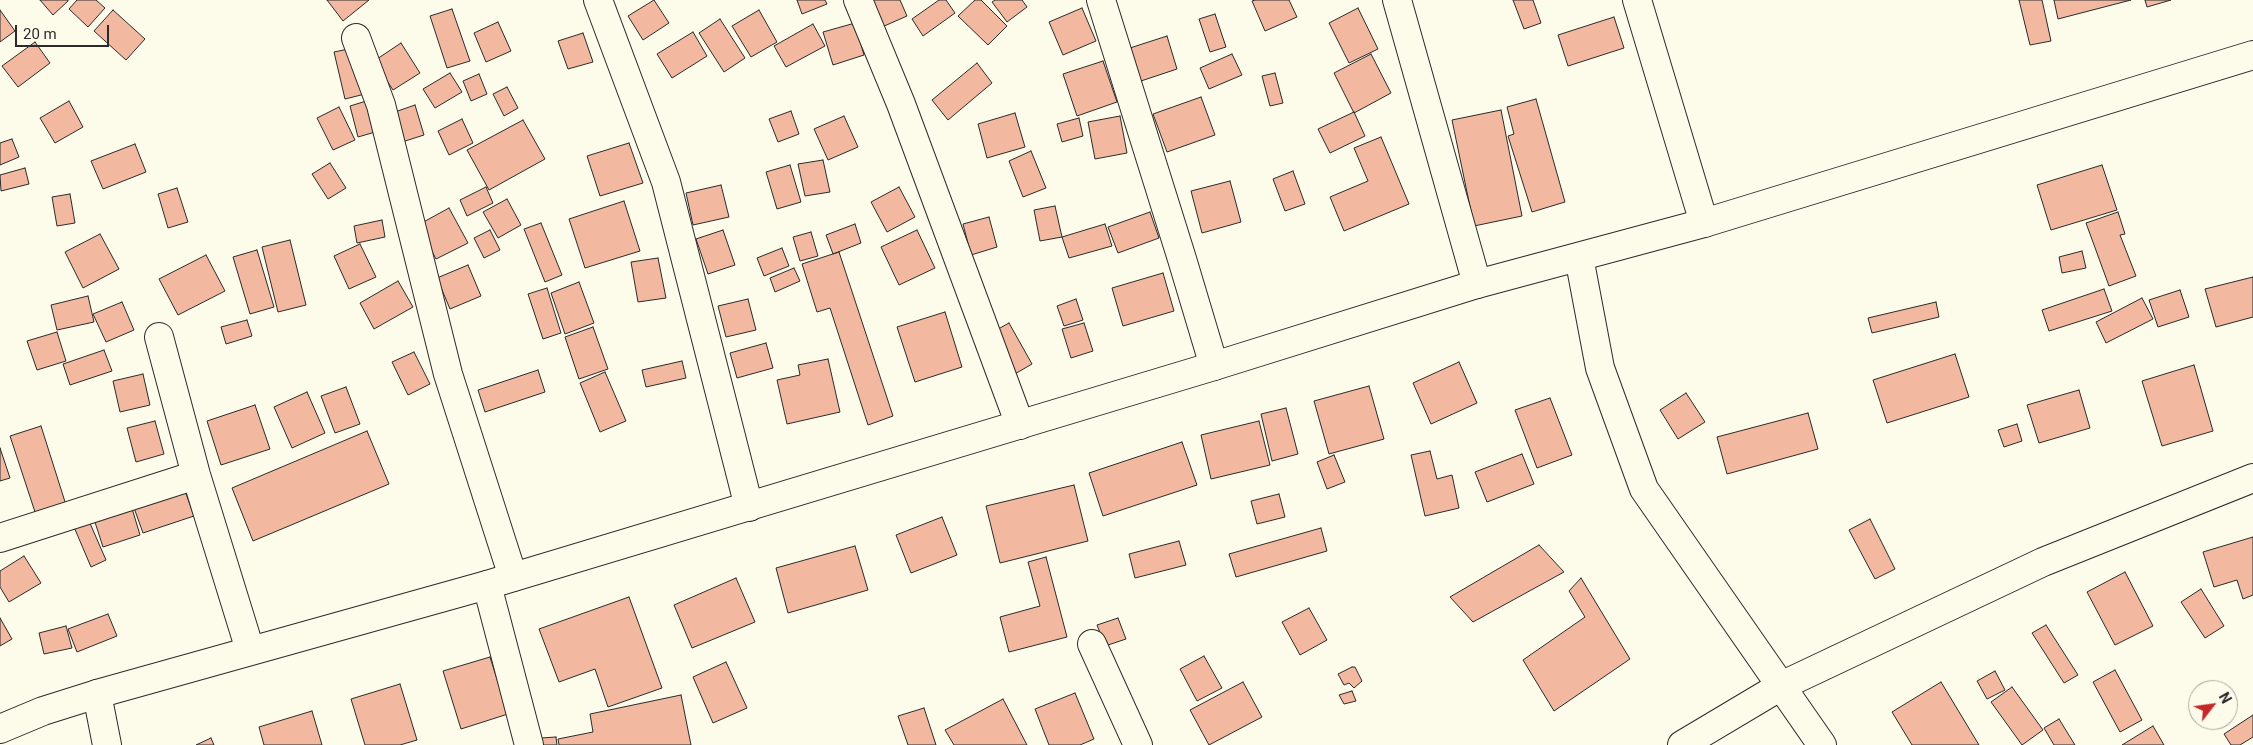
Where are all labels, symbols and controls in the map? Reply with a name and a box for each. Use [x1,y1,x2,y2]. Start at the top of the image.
scale bar [18,15,111,47]
text: 20 m [23,25,57,43]
north arrow [2188,680,2238,730]
text: N [2216,690,2235,706]

